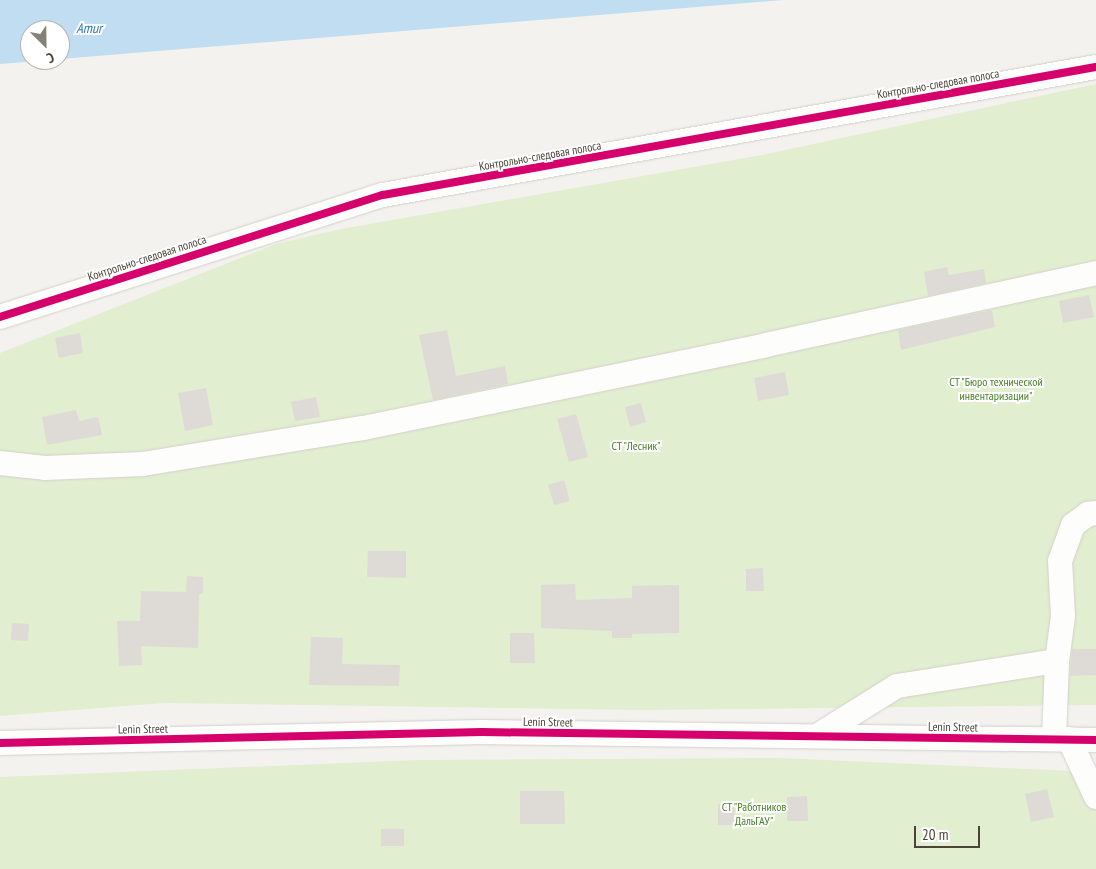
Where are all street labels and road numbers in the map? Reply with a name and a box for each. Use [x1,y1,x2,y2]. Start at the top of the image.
street label: Контрольно-следовая полоса [876,66,1000,102]
street label: Контрольно-следовая полоса [478,138,602,174]
street label: Контрольно-следовая полоса [86,232,208,284]
street label: Lenin Street [523,714,573,730]
street label: Lenin Street [928,719,978,735]
street label: Lenin Street [118,721,168,737]

